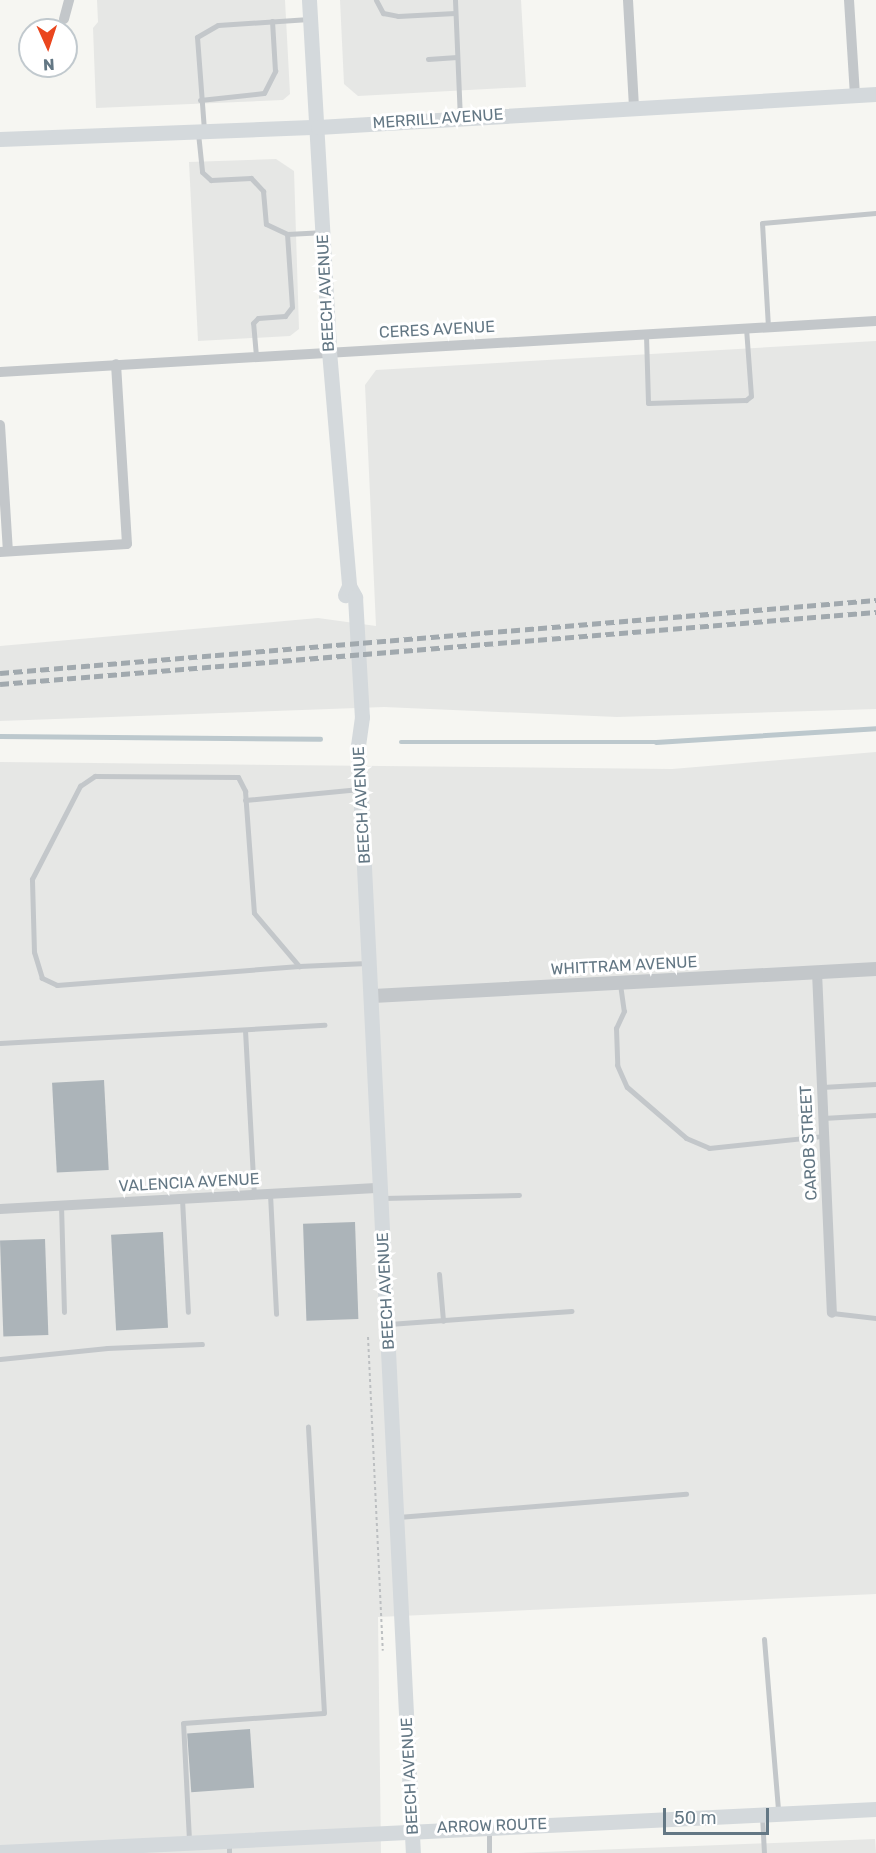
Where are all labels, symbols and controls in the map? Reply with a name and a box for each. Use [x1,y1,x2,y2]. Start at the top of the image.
north arrow [18,18,78,78]
text: N [43,55,55,74]
street label: MERRILL AVENUE [372,105,504,133]
street label: BEECH AVENUE [313,234,339,352]
street label: CERES AVENUE [378,317,496,343]
street label: BEECH AVENUE [349,746,375,864]
street label: WHITTRAM AVENUE [550,953,698,979]
street label: CAROB STREET [796,1085,822,1201]
street label: VALENCIA AVENUE [118,1170,260,1196]
street label: BEECH AVENUE [373,1232,399,1350]
street label: BEECH AVENUE [397,1717,423,1835]
scale bar [666,1796,772,1834]
text: 50 m [674,1807,717,1829]
street label: ARROW ROUTE [436,1814,548,1838]

